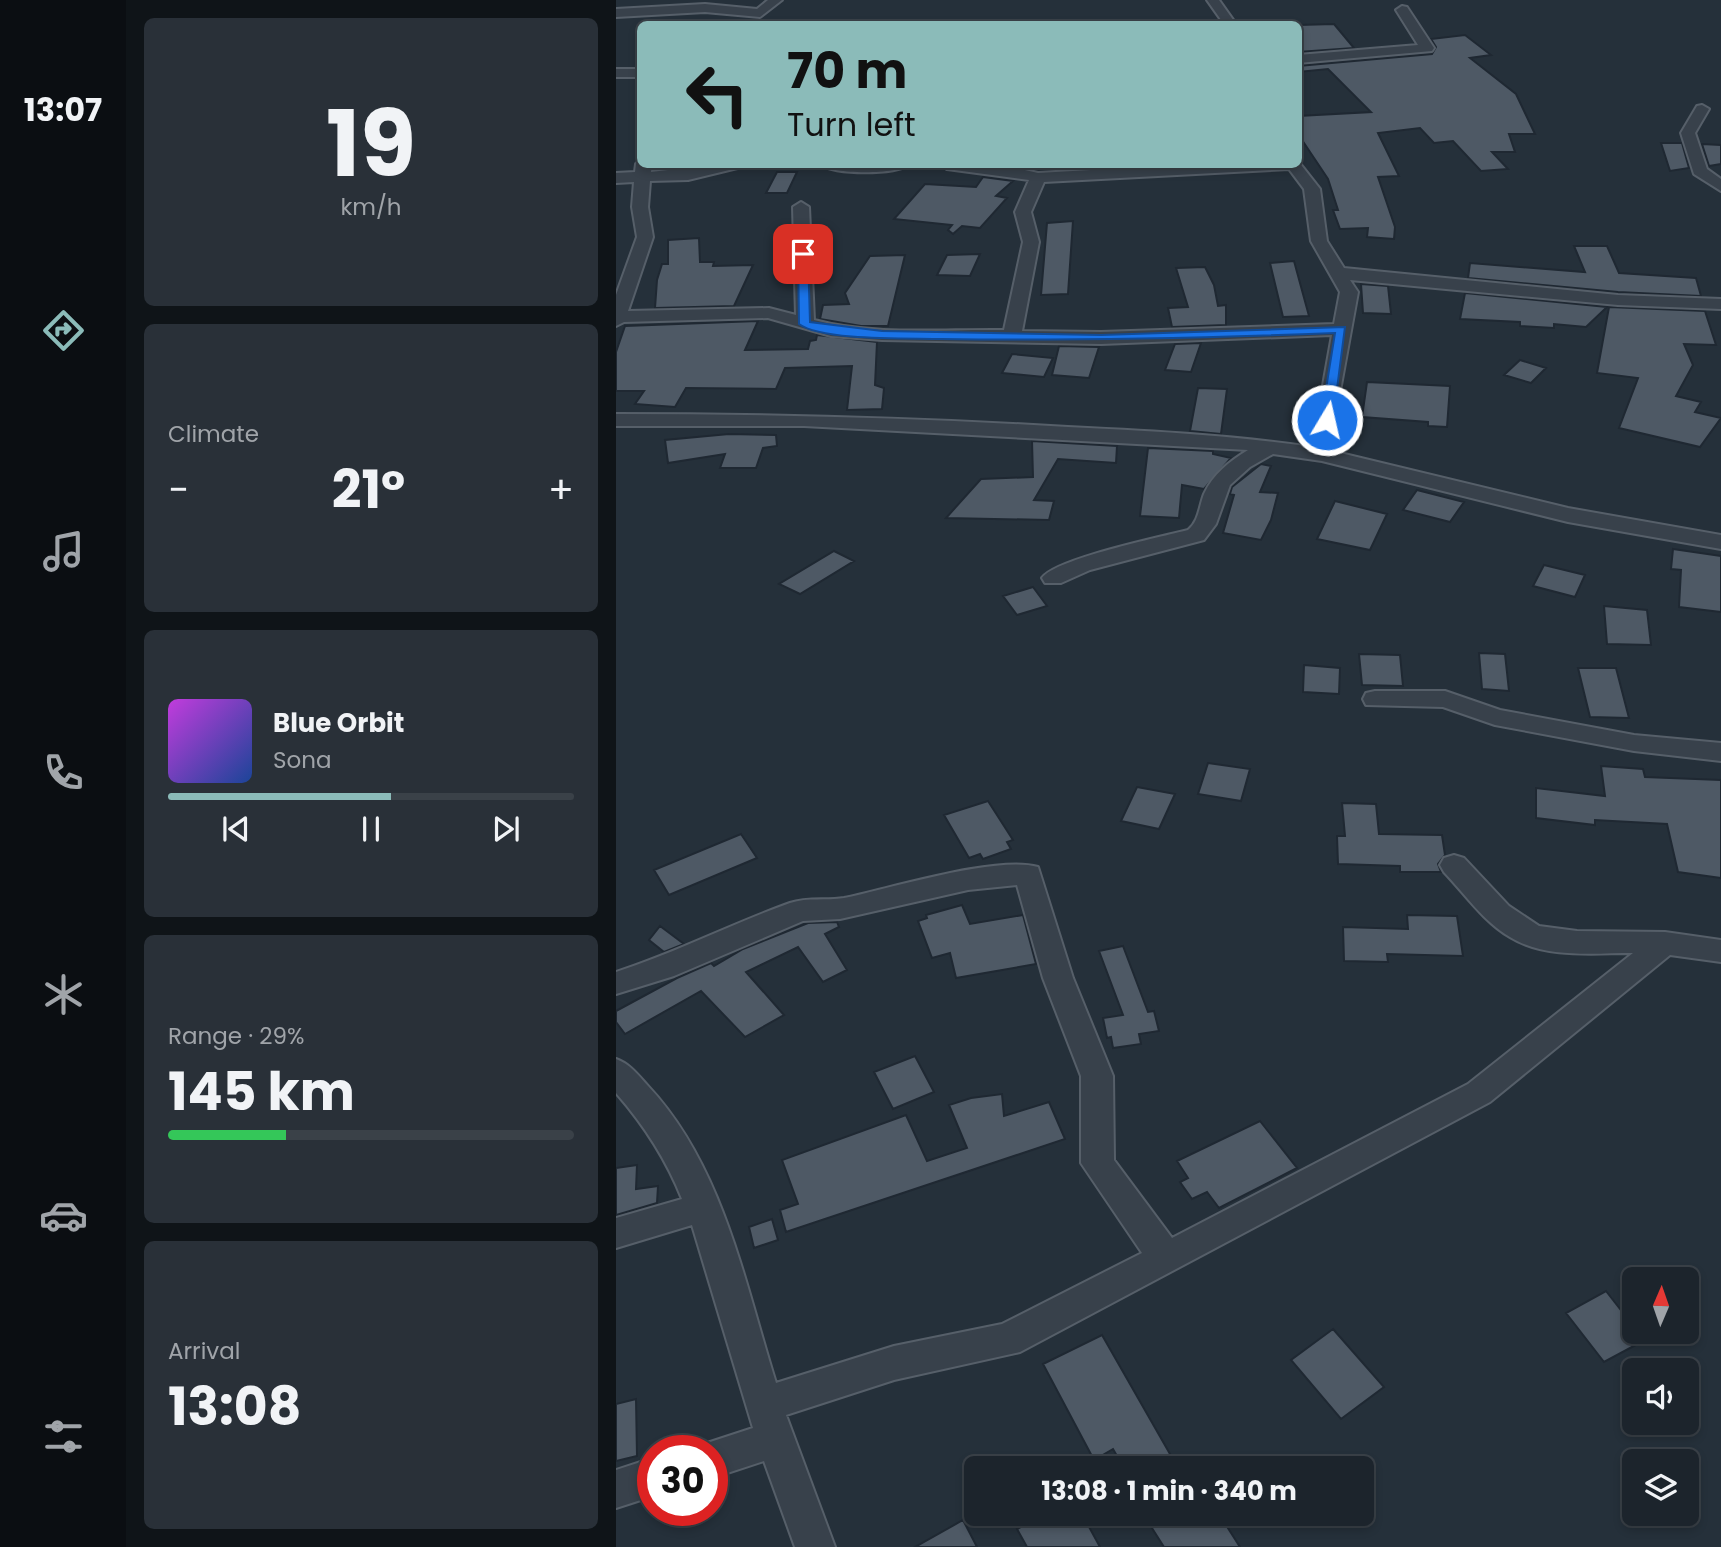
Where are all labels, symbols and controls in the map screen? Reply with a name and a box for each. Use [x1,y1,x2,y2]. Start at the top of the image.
text: 70 m [787,37,907,105]
icon: left [672,49,763,140]
text: 19 [326,80,416,208]
text: 13:07 [24,87,102,132]
text: Turn left [787,102,916,147]
text: km/h [340,191,402,223]
pin [773,224,833,284]
icon: arrive [784,235,822,273]
icon: directions [39,306,88,355]
position arrow [1290,383,1364,457]
text: Climate [168,418,259,450]
text: 21° [332,453,405,526]
text: − [168,463,189,516]
text: + [548,463,574,516]
icon: music [39,527,88,576]
text: Blue Orbit [273,705,404,741]
text: Sona [273,744,332,776]
icon: phone [39,748,88,797]
icon: previous [217,810,255,848]
icon: pause [352,810,390,848]
icon: next [487,810,525,848]
icon: climate [39,970,88,1019]
text: Range · 29% [168,1020,304,1052]
text: 145 km [168,1055,355,1128]
icon: car [39,1191,88,1240]
north arrow [1622,1267,1699,1344]
map controls [1622,1267,1699,1526]
text: Arrival [168,1335,240,1367]
button: sound [1622,1358,1699,1435]
text: 13:08 [168,1370,301,1443]
icon: filters [39,1412,88,1461]
speed limit sign: 30 [637,1435,728,1526]
button: layers [1622,1449,1699,1526]
text: 13:08 · 1 min · 340 m [1041,1473,1297,1509]

